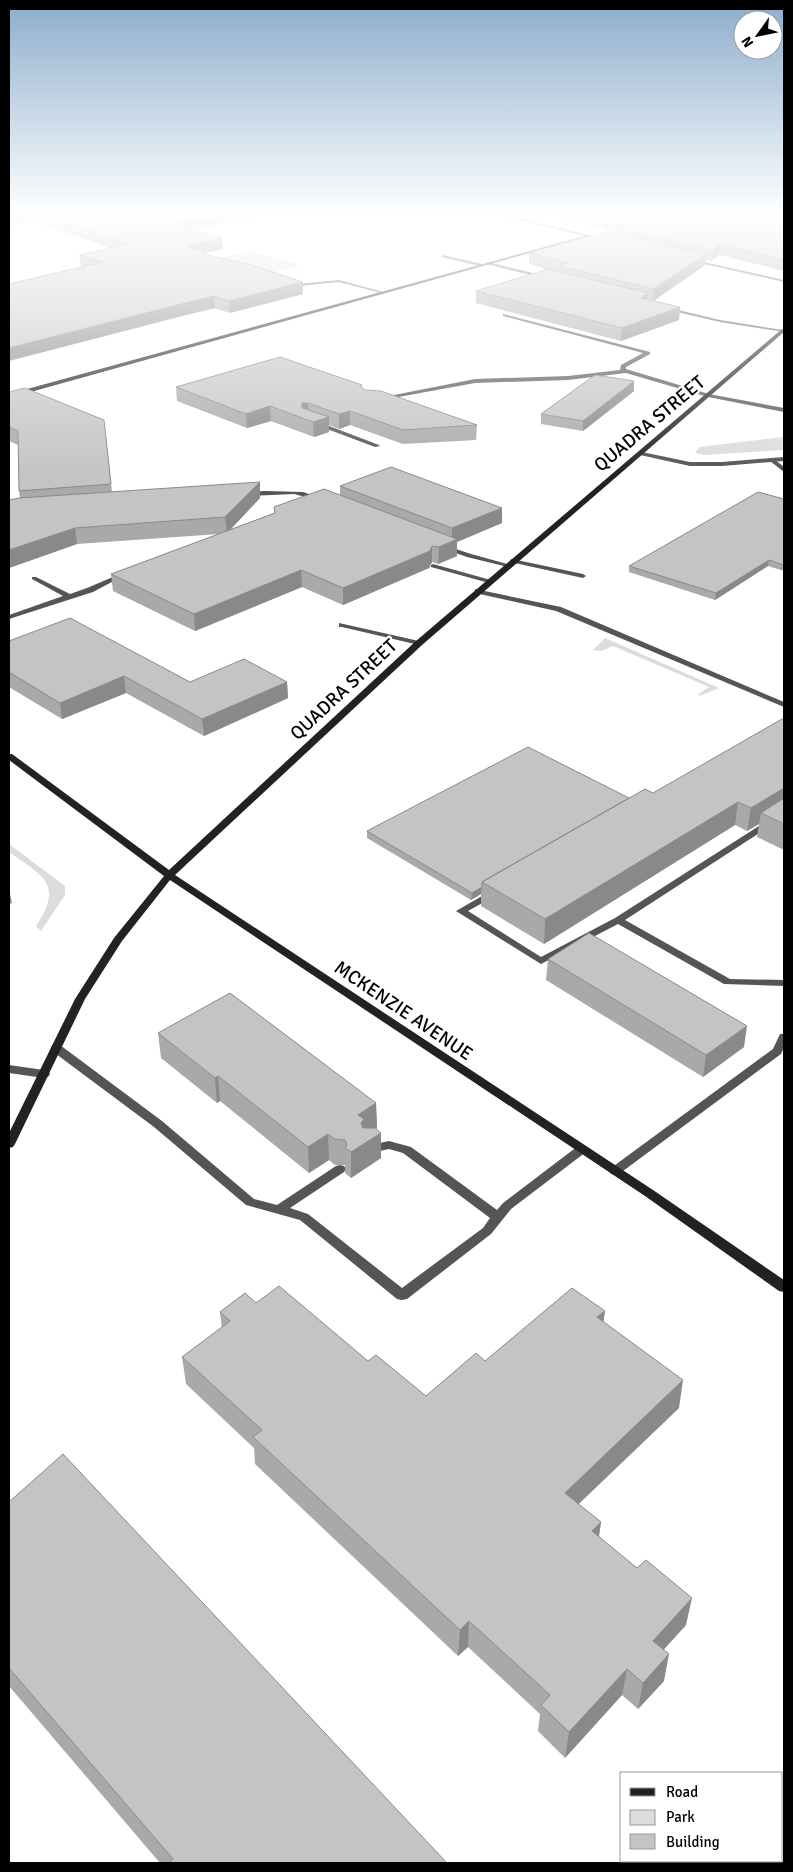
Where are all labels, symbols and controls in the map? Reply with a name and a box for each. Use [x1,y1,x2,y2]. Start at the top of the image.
north arrow [733,10,783,60]
text: N [738,33,757,51]
street label: QUADRA STREET [589,370,711,477]
street label: QUADRA STREET [285,634,403,745]
street label: MCKENZIE AVENUE [330,956,477,1066]
legend [620,1772,783,1862]
text: Road [666,1783,698,1801]
text: Park [666,1808,695,1826]
text: Building [666,1833,720,1851]

